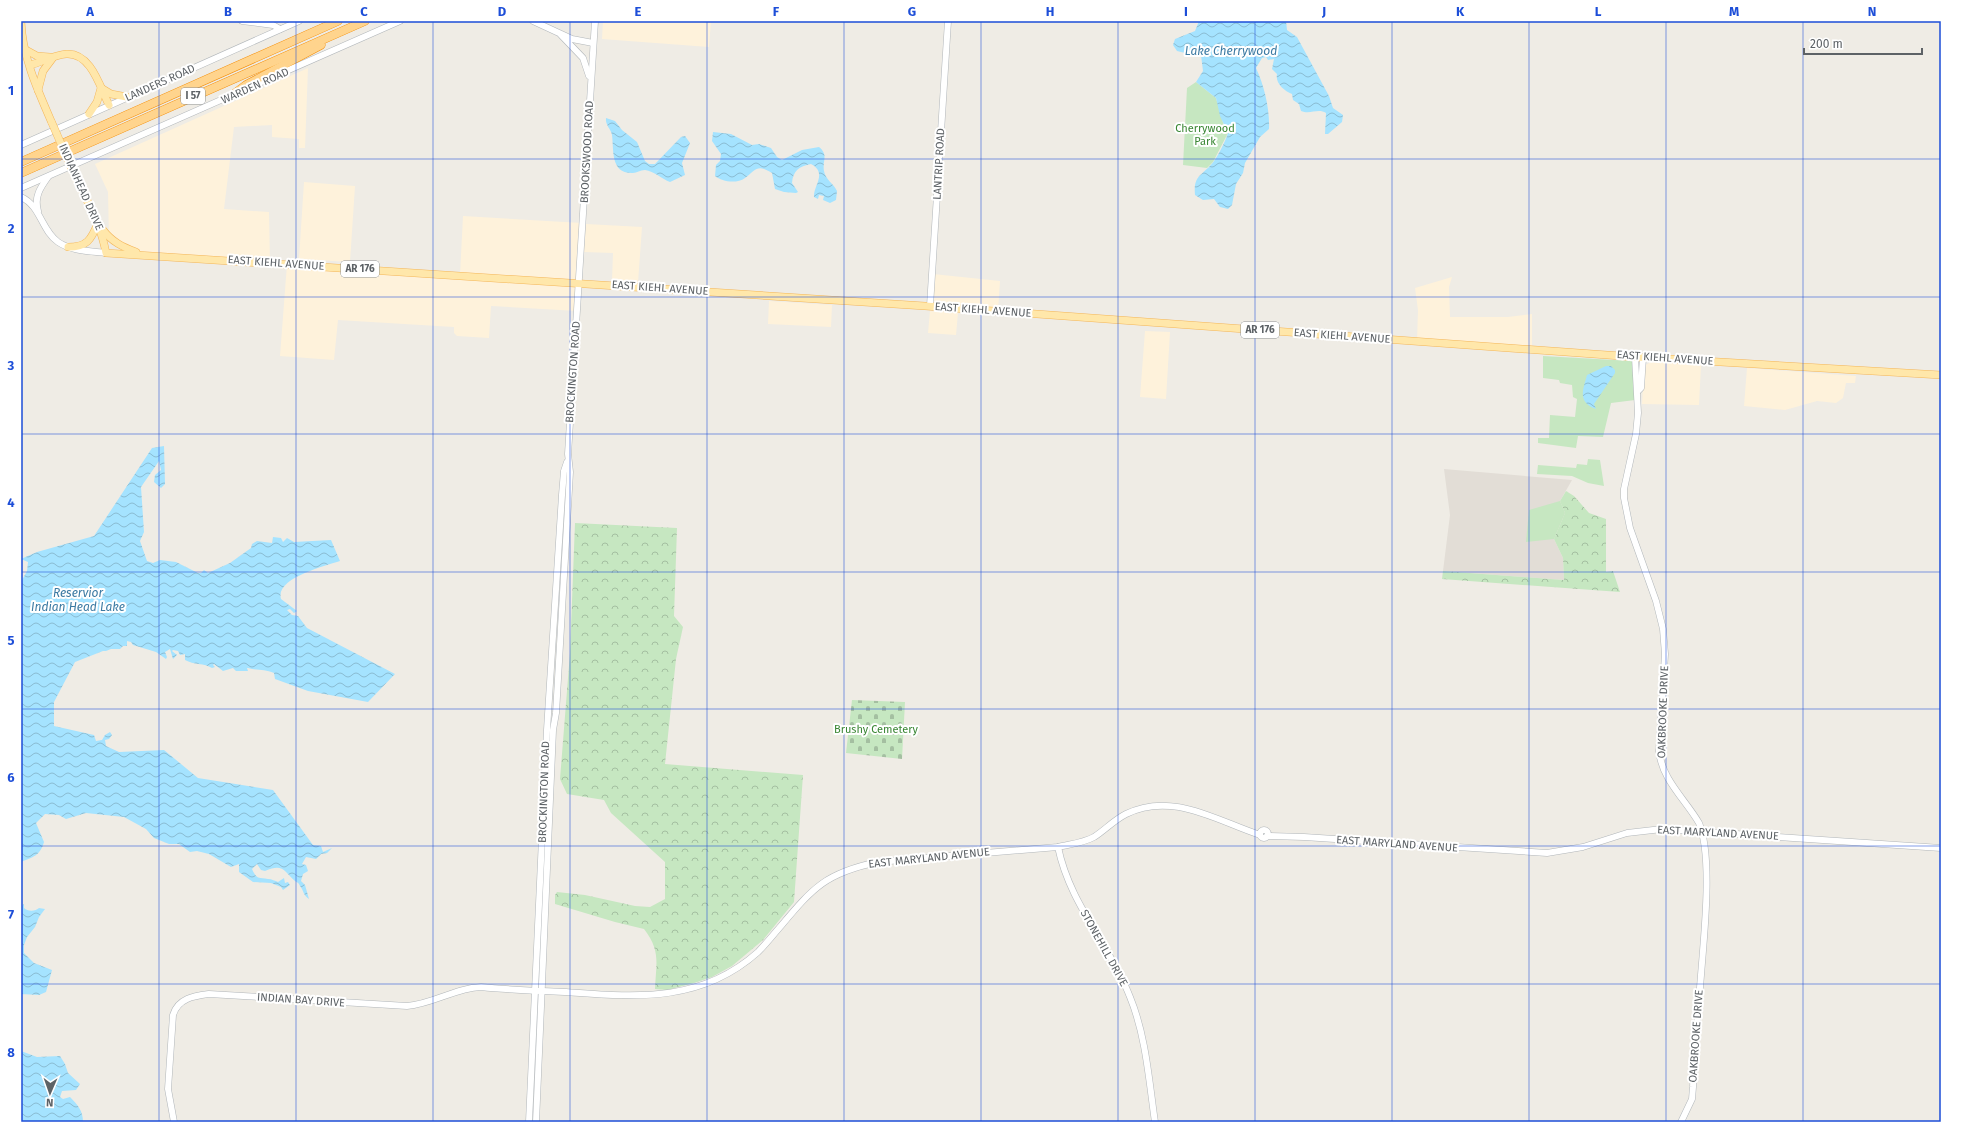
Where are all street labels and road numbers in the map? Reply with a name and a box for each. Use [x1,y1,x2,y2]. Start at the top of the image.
street label: LANDERS ROAD [123,62,197,104]
street label: WARDEN ROAD [219,65,291,107]
road number: I 57 [181,88,205,104]
street label: BROOKSWOOD ROAD [578,100,596,204]
street label: LANTRIP ROAD [931,128,947,200]
street label: INDIANHEAD DRIVE [56,142,106,232]
street label: EAST KIEHL AVENUE [227,253,325,273]
road number: AR 176 [341,261,379,277]
street label: EAST KIEHL AVENUE [611,278,709,298]
street label: EAST KIEHL AVENUE [934,300,1032,320]
street label: BROCKINGTON ROAD [563,321,583,423]
road number: AR 176 [1241,322,1279,338]
street label: EAST KIEHL AVENUE [1293,326,1391,346]
street label: EAST KIEHL AVENUE [1616,348,1714,368]
street label: OAKBROOKE DRIVE [1655,665,1671,759]
street label: BROCKINGTON ROAD [536,741,552,843]
street label: EAST MARYLAND AVENUE [1657,823,1779,843]
street label: EAST MARYLAND AVENUE [1336,833,1458,855]
street label: EAST MARYLAND AVENUE [868,845,990,871]
street label: STONEHILL DRIVE [1078,907,1130,989]
street label: OAKBROOKE DRIVE [1686,989,1706,1083]
street label: INDIAN BAY DRIVE [257,990,346,1010]

